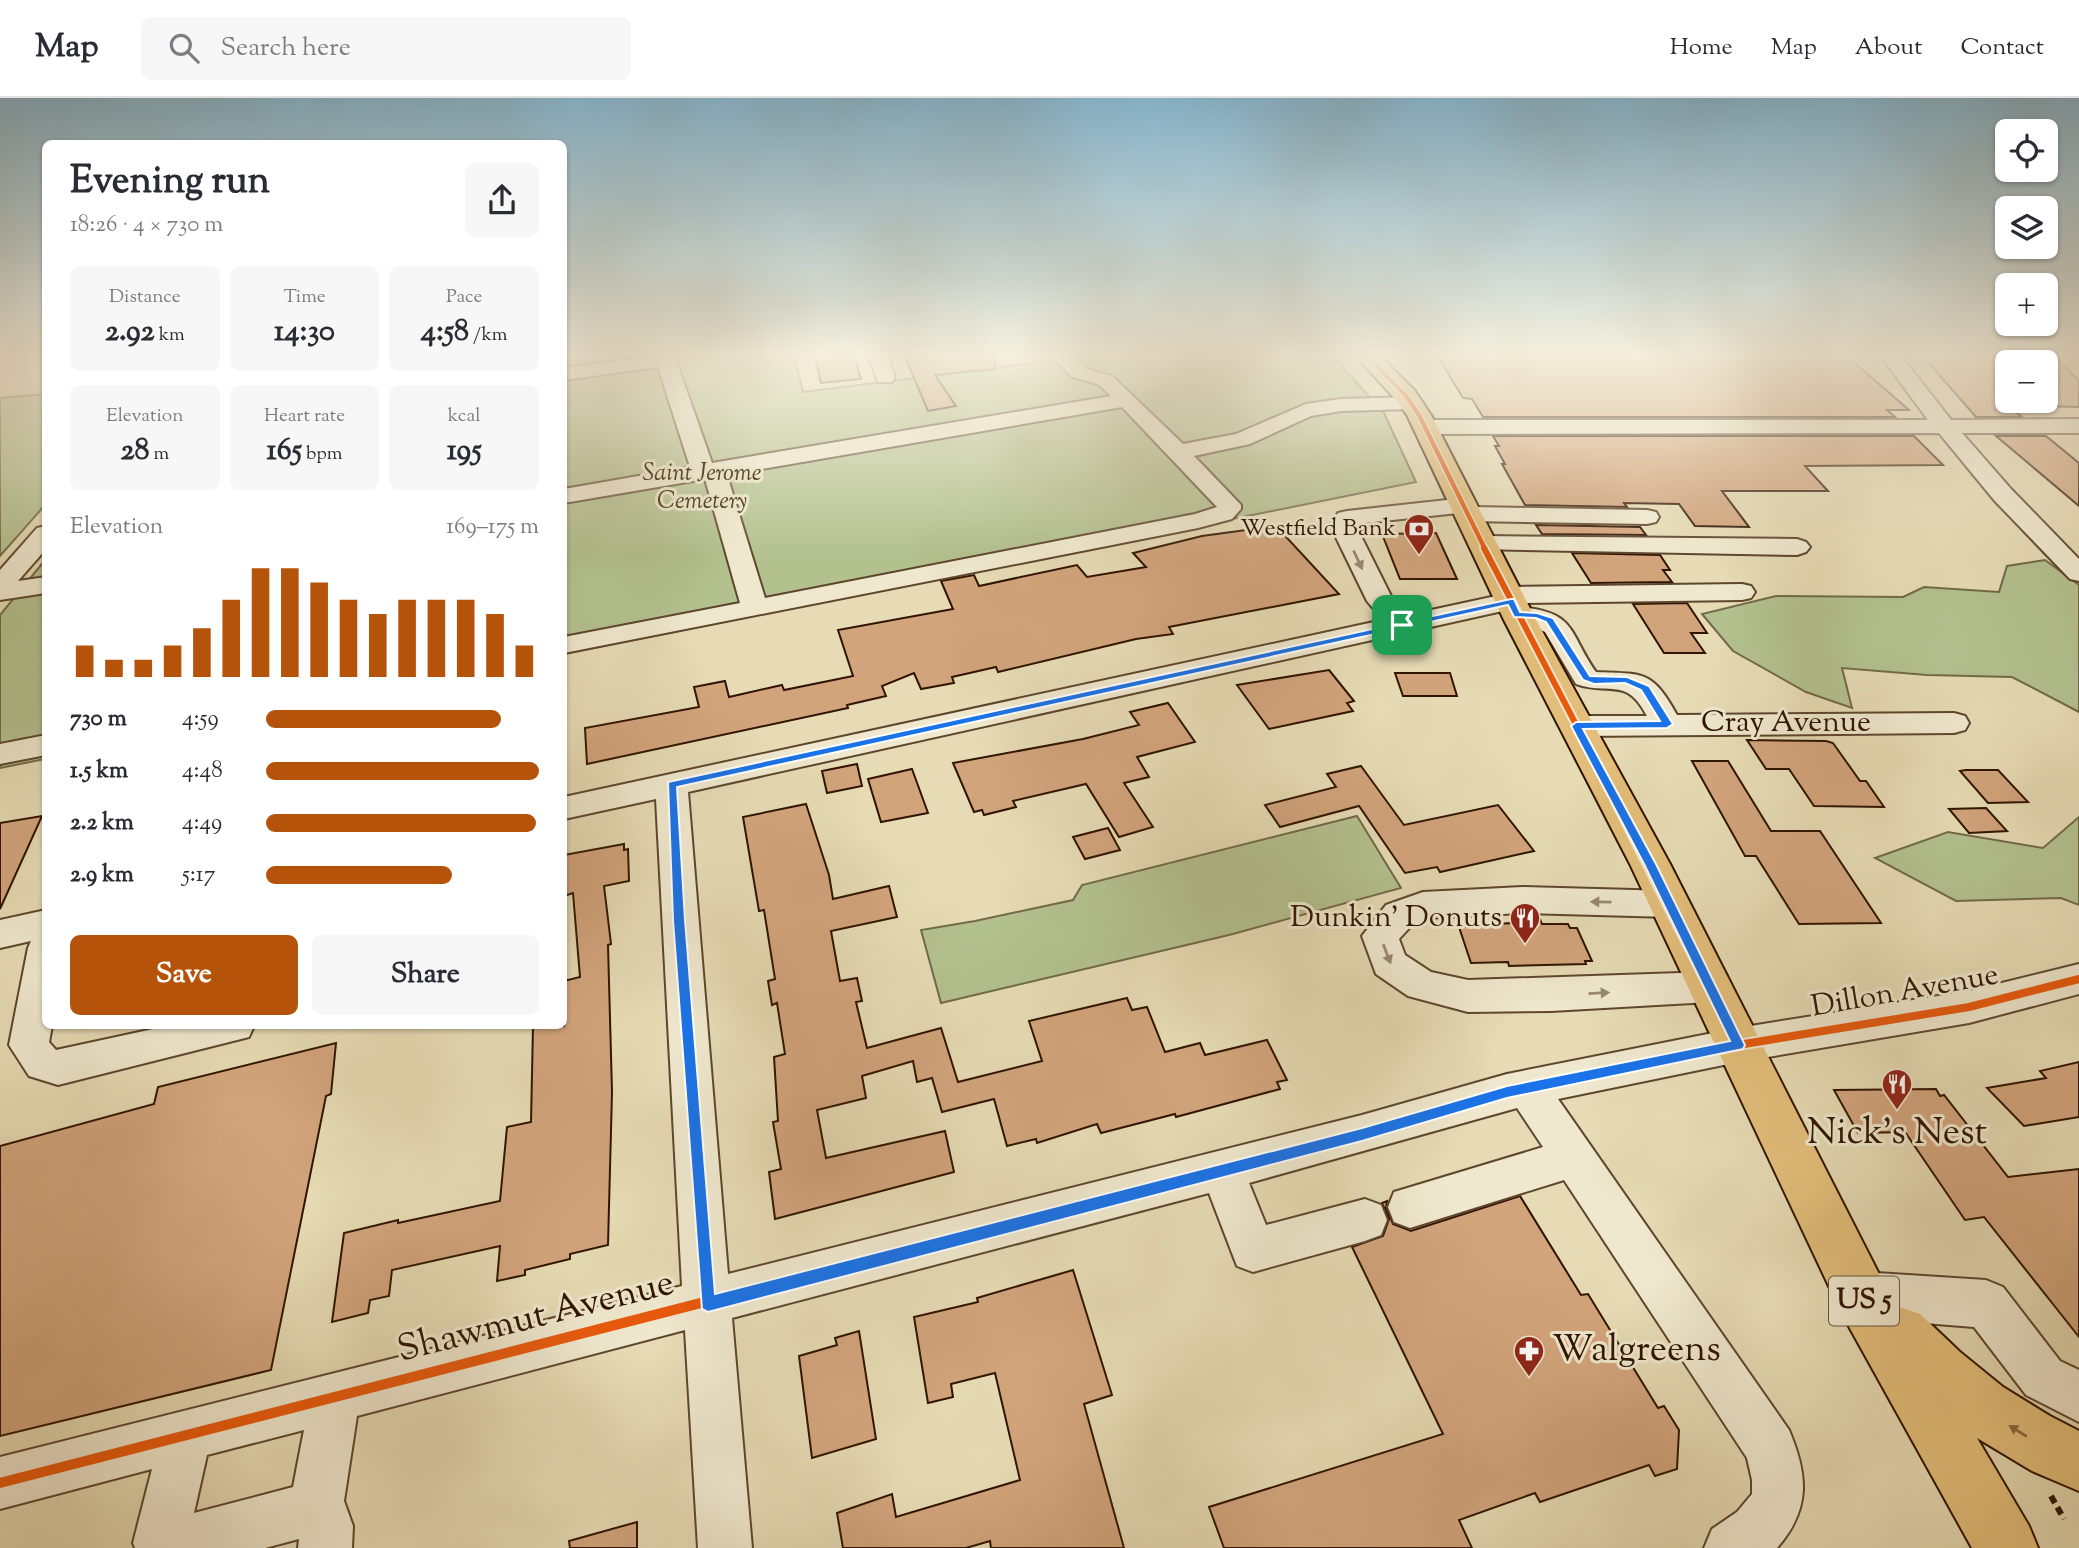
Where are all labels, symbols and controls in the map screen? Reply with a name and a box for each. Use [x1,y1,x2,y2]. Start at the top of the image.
search box [141,17,631,80]
text: Map [35,24,99,72]
icon: search [165,29,203,67]
text: Search here [221,30,351,67]
text: Home [1670,31,1733,65]
text: Map [1771,31,1817,65]
text: About [1855,31,1922,65]
text: Contact [1960,31,2044,65]
map controls [1995,119,2058,413]
button: locate [1995,119,2058,182]
text: Evening run [70,156,270,210]
button: share [465,163,539,237]
button: layers [1995,196,2058,259]
text: 18:26 · 4 × 730 m [70,209,223,242]
button: + [1995,273,2058,336]
text: Distance [109,284,181,311]
text: Time [283,284,326,311]
text: Pace [446,284,482,311]
text: 2.92 [105,311,155,354]
text: 14:30 [274,311,335,354]
text: 4:58 [421,311,469,354]
text: km [155,322,185,349]
text: /km [469,322,507,349]
button: − [1995,350,2058,413]
text: Elevation [106,403,183,430]
text: Heart rate [264,403,345,430]
text: kcal [448,403,480,430]
text: 28 [120,430,149,473]
text: 165 [267,430,302,473]
text: 195 [447,430,482,473]
text: m [149,441,169,468]
text: bpm [302,441,342,468]
park label: Saint Jerome Cemetery [643,457,762,519]
text: Elevation [70,511,163,544]
text: 169–175 m [446,511,539,544]
place label: Westfield Bank [1240,512,1396,546]
bank icon: Westfield Bank [1402,512,1436,556]
one-way arrow [1353,550,1364,571]
pin [1372,595,1432,655]
icon: arrive [1383,606,1421,644]
street label: Cray Avenue [1701,702,1871,745]
text: 730 m [70,703,127,736]
text: 4:59 [182,703,219,736]
text: 1.5 km [70,755,128,788]
text: 4:48 [182,755,223,788]
text: 2.2 km [70,807,134,840]
text: 4:49 [182,807,222,840]
text: 2.9 km [70,859,134,892]
text: 5:17 [182,859,215,892]
one-way arrow [1590,896,1612,908]
place label: Dunkin' Donuts [1290,897,1502,940]
restaurant icon: Dunkin' Donuts [1508,901,1542,945]
button: Save [70,935,298,1015]
button: Share [312,935,539,1015]
one-way arrow [1381,944,1392,965]
street label: Dillon Avenue [1808,954,2002,1030]
one-way arrow [1588,987,1610,998]
restaurant icon: Nick's Nest [1880,1067,1914,1111]
place label: Nick's Nest [1807,1107,1987,1161]
street label: Shawmut Avenue [392,1257,680,1379]
road number: US 5 [1829,1276,1899,1326]
place label: Walgreens [1552,1324,1721,1378]
pharmacy icon: Walgreens [1512,1334,1546,1378]
one-way arrow [2009,1424,2028,1437]

